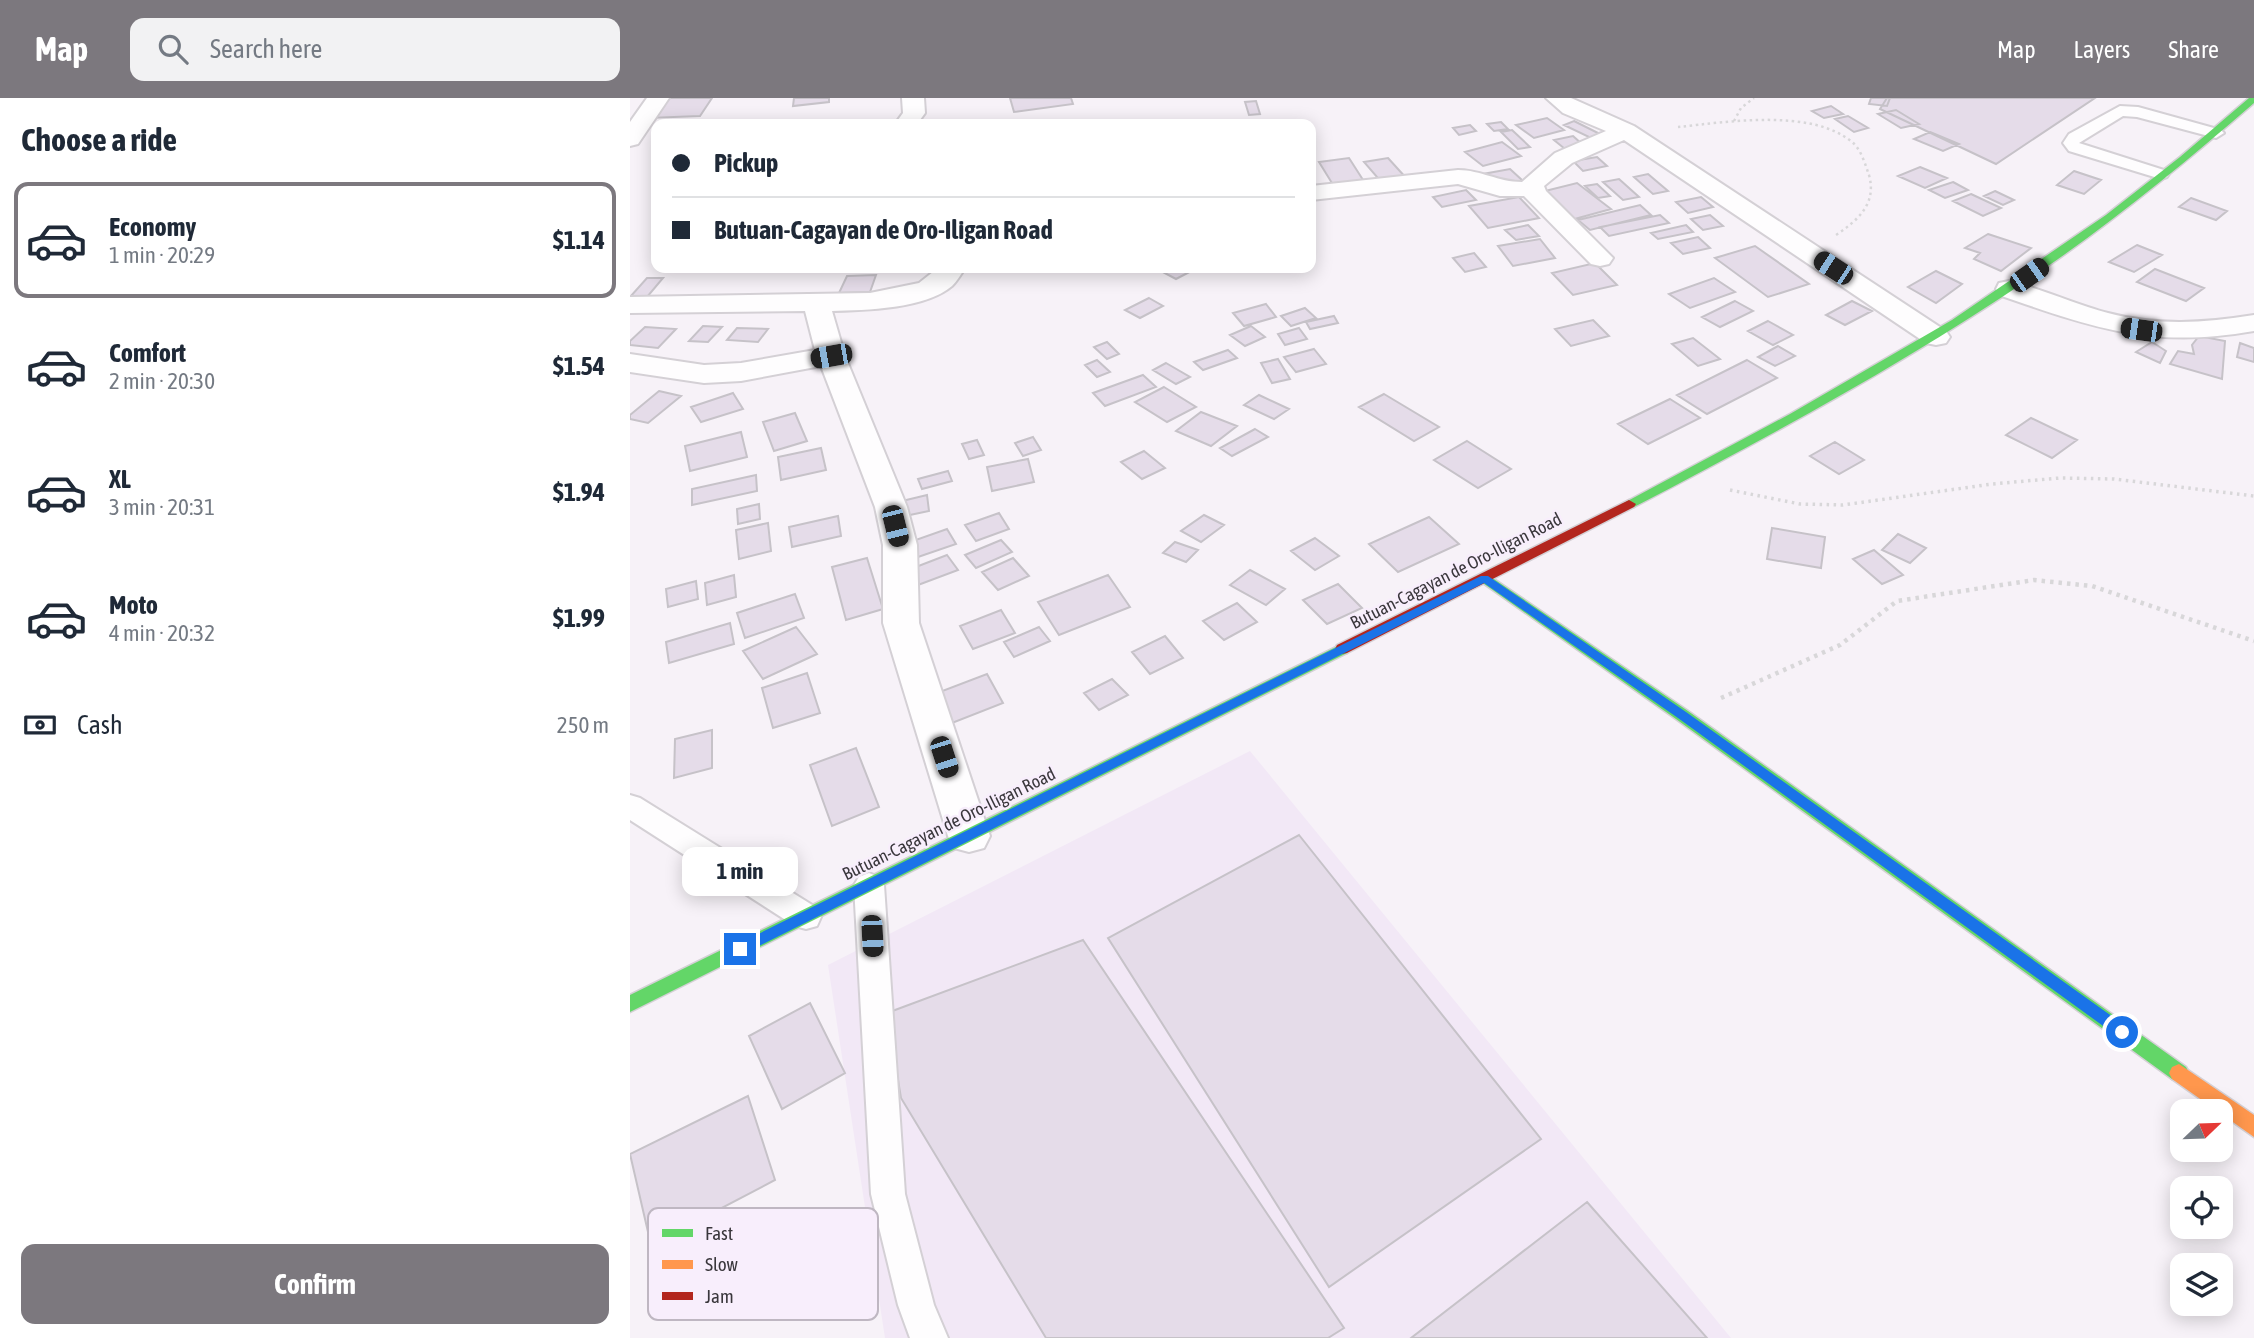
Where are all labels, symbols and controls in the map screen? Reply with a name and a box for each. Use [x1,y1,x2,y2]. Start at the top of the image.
search box [130,18,620,81]
text: Map [35,30,88,68]
icon: search [154,30,192,68]
text: Search here [210,34,322,64]
text: Map [1997,36,2036,63]
text: Layers [2074,36,2130,63]
text: Share [2168,36,2219,63]
text: Choose a ride [21,121,177,158]
text: Pickup [714,148,778,178]
icon: car [25,209,88,272]
text: Economy [109,212,196,242]
text: Butuan-Cagayan de Oro-Iligan Road [714,215,1053,245]
text: $1.14 [553,225,605,255]
text: 1 min · 20:29 [109,242,215,268]
car [1810,248,1857,288]
car [2006,254,2053,296]
car [2119,317,2164,343]
icon: car [25,335,88,398]
text: Comfort [109,338,186,368]
car [809,342,854,370]
text: $1.54 [553,351,605,381]
text: 2 min · 20:30 [109,368,215,394]
icon: car [25,461,88,524]
text: XL [109,464,131,494]
text: $1.94 [553,477,605,507]
text: 3 min · 20:31 [109,494,215,520]
car [880,503,911,549]
street label: Butuan-Cagayan de Oro-Iligan Road [1347,508,1565,633]
icon: car [25,587,88,650]
text: Moto [109,590,158,620]
text: $1.99 [553,603,605,633]
text: 4 min · 20:32 [109,620,215,646]
icon: cash [21,706,59,744]
text: Cash [77,710,123,740]
text: 250 m [557,712,609,738]
car [928,734,961,780]
street label: Butuan-Cagayan de Oro-Iligan Road [839,763,1059,884]
callout: 1 min [682,848,798,896]
text: 1 min [717,858,763,884]
car [861,914,884,958]
route end [724,933,756,965]
route start [2106,1016,2138,1048]
north arrow [2170,1099,2233,1162]
map controls [2170,1099,2233,1316]
button: locate [2170,1176,2233,1239]
legend [648,1208,878,1320]
text: Fast [705,1222,733,1244]
button: Confirm [21,1244,609,1324]
text: Slow [705,1253,739,1275]
button: layers [2170,1253,2233,1316]
text: Jam [705,1285,734,1307]

